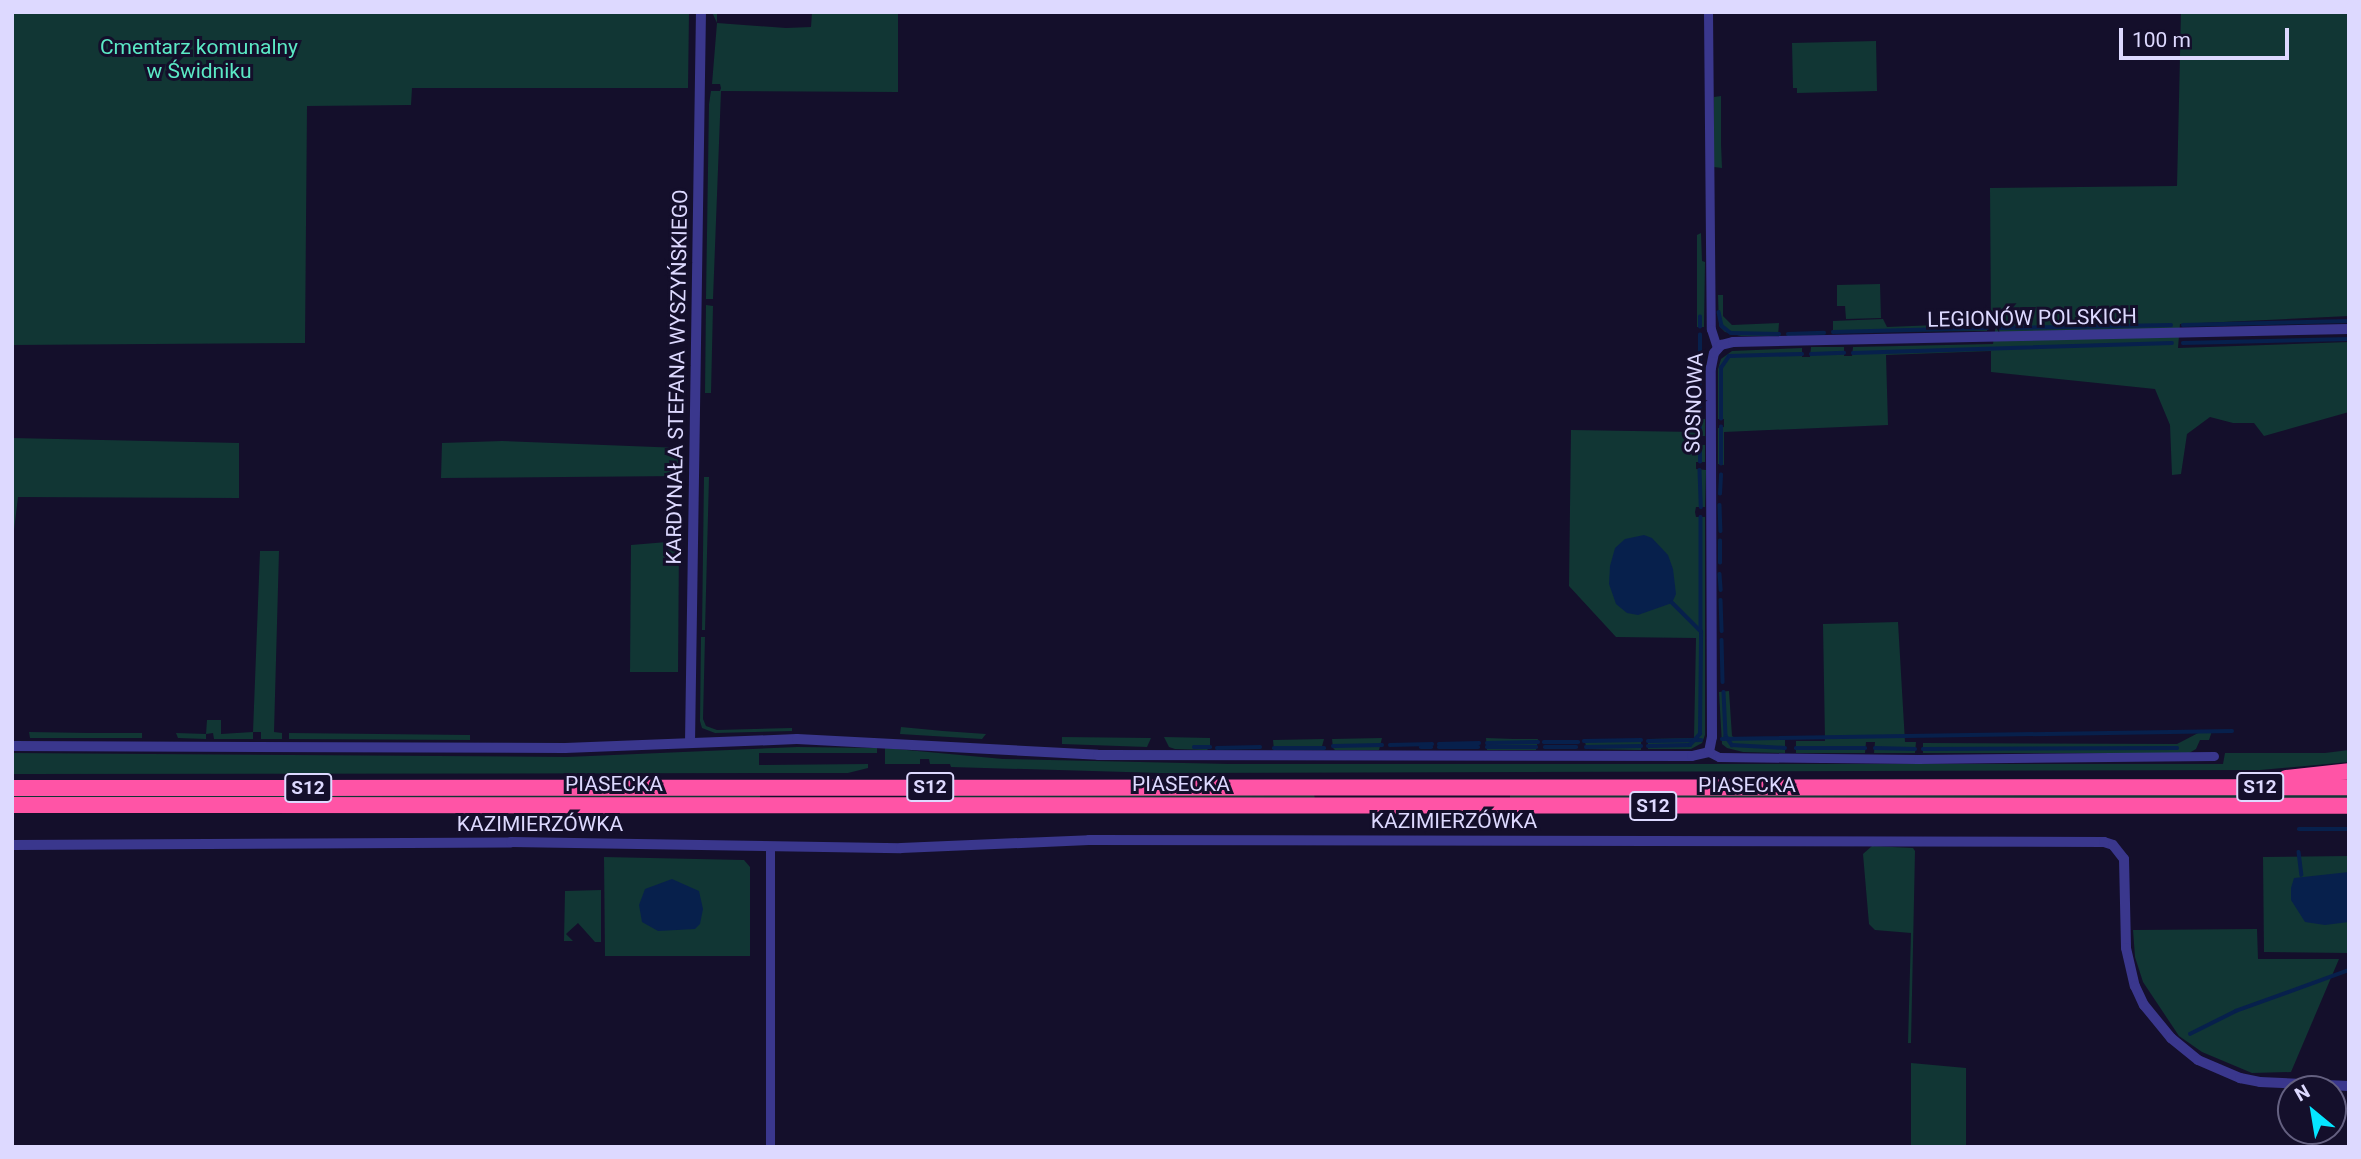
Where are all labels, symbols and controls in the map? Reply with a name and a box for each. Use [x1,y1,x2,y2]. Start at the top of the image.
scale bar [2123,14,2293,58]
text: 100 m [2132,28,2191,52]
park label: Cmentarz komunalny w Świdniku [100,34,298,84]
street label: KARDYNAŁA STEFANA WYSZYŃSKIEGO [661,189,693,565]
street label: LEGIONÓW POLSKICH [1927,304,2137,332]
street label: SOSNOWA [1680,352,1708,454]
street label: PIASECKA [565,771,663,797]
street label: PIASECKA [1132,771,1230,797]
road number: S12 [284,772,332,804]
road number: S12 [906,772,954,802]
street label: PIASECKA [1698,772,1796,798]
road number: S12 [2236,772,2284,802]
road number: S12 [1628,790,1678,821]
street label: KAZIMIERZÓWKA [1371,808,1537,834]
street label: KAZIMIERZÓWKA [457,811,623,837]
north arrow [2277,1075,2347,1145]
text: N [2291,1080,2314,1106]

